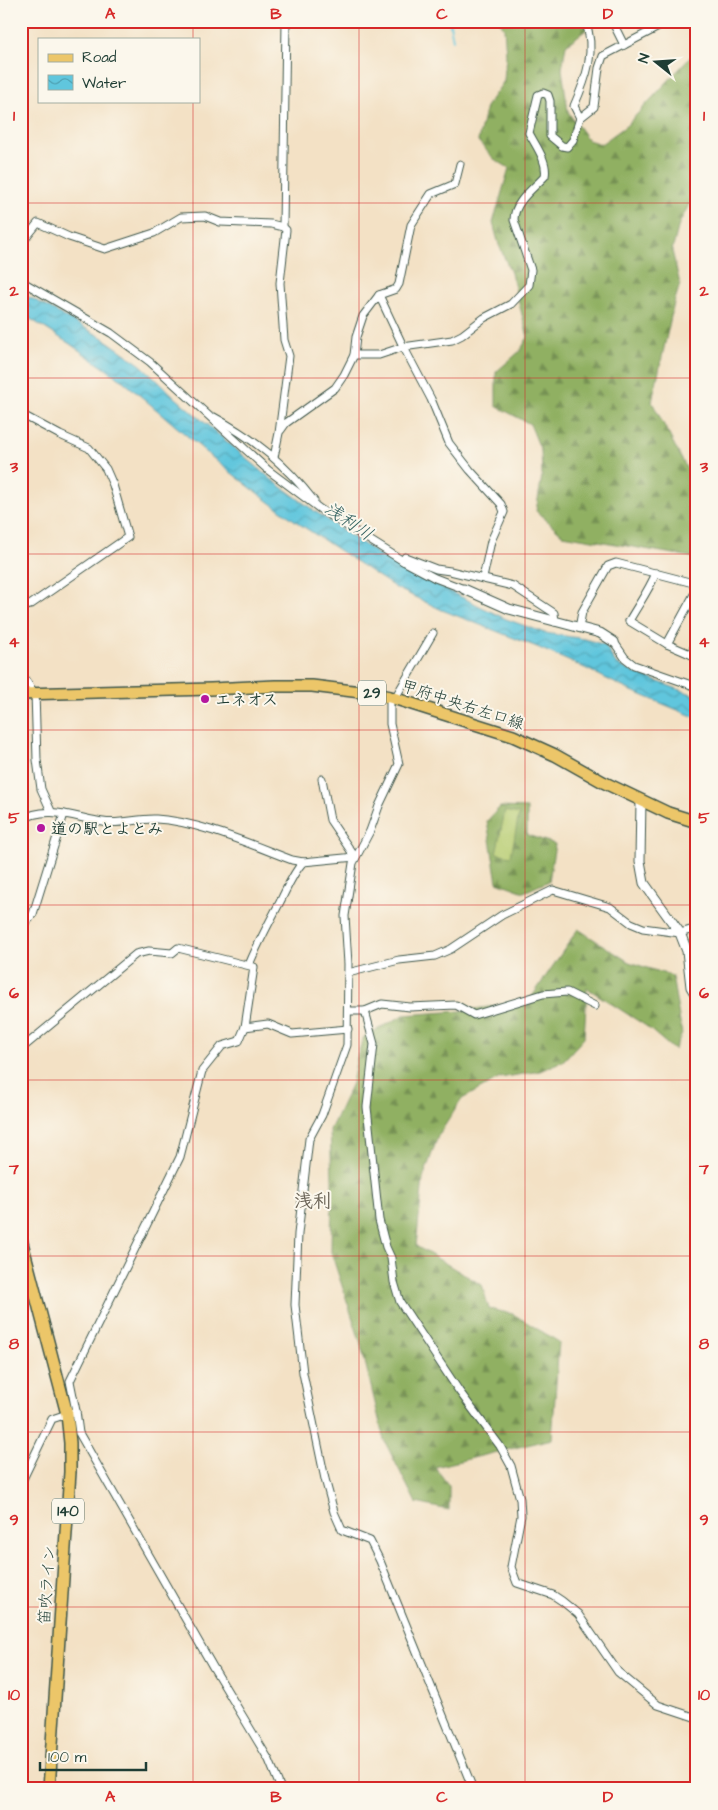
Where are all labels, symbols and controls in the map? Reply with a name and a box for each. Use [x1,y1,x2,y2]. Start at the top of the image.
text: A [105,3,116,25]
text: B [270,3,282,25]
text: C [436,3,448,25]
text: D [603,3,614,25]
legend [38,38,200,102]
north arrow [630,38,680,88]
text: Road [82,47,117,68]
text: N [634,51,655,66]
text: Water [82,73,126,94]
text: 1 [13,105,16,127]
text: 1 [703,105,706,127]
text: 2 [8,280,19,302]
text: 2 [698,280,709,302]
text: 3 [9,456,19,478]
text: 3 [699,456,709,478]
water label: 浅利川 [319,496,378,547]
text: 4 [9,631,20,653]
text: 4 [699,631,710,653]
street label: 甲府中央右左口線 [398,675,527,735]
road number: 29 [358,680,386,706]
place label: エネオス [215,689,278,711]
marker: エネオス [199,693,211,705]
text: 5 [8,807,20,829]
text: 5 [698,807,710,829]
place label: 道の駅とよとみ [51,818,163,840]
marker: 道の駅とよとみ [35,822,47,834]
text: 6 [9,982,19,1004]
text: 6 [699,982,709,1004]
text: 7 [8,1158,19,1180]
text: 7 [698,1158,709,1180]
district label: 浅利 [294,1188,332,1215]
text: 8 [9,1333,20,1355]
text: 8 [699,1333,710,1355]
road number: 140 [52,1498,84,1524]
text: 9 [9,1509,19,1531]
text: 9 [699,1509,709,1531]
street label: 笛吹ライン [33,1545,61,1625]
text: 10 [8,1684,20,1706]
text: 10 [698,1684,710,1706]
scale bar [40,1740,146,1772]
text: 100 m [48,1747,87,1768]
text: A [105,1786,116,1808]
text: B [270,1786,282,1808]
text: C [436,1786,448,1808]
text: D [603,1786,614,1808]

